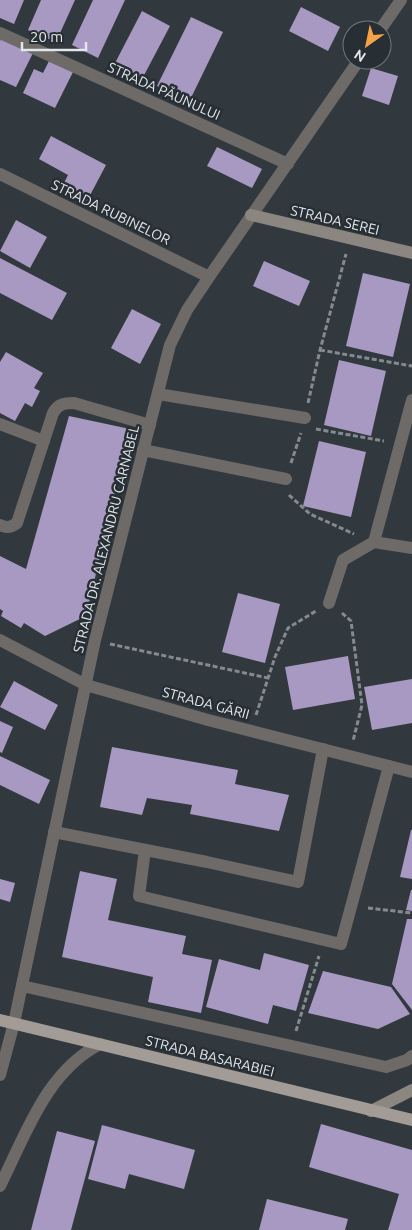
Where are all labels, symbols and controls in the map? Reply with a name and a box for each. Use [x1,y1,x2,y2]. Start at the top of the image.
scale bar [22,20,86,52]
north arrow [342,20,392,70]
text: 20 m [30,28,63,45]
text: N [351,46,369,65]
street label: STRADA PĂUNULUI [105,58,223,123]
street label: STRADA RUBINELOR [49,176,173,248]
street label: STRADA SEREI [289,202,381,238]
street label: STRADA DR. ALEXANDRU CARNABEL [70,423,142,655]
street label: STRADA GĂRII [161,683,252,722]
street label: STRADA BASARABIEI [144,1032,276,1080]

